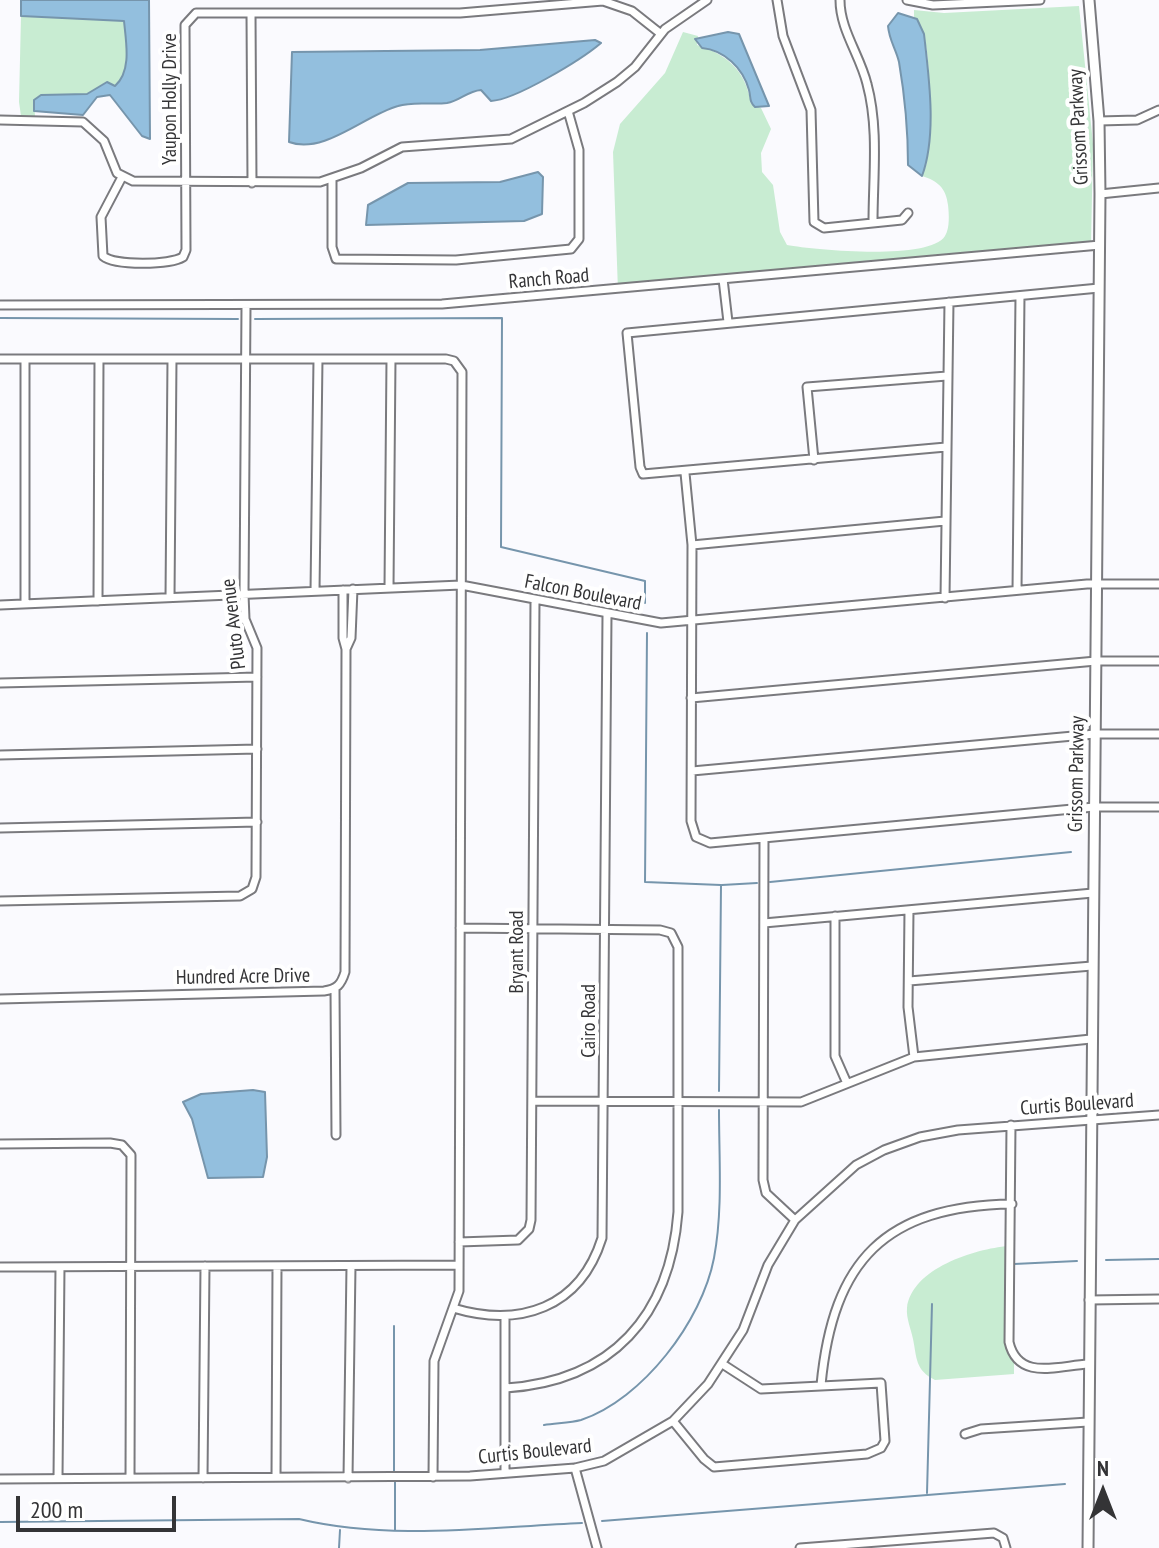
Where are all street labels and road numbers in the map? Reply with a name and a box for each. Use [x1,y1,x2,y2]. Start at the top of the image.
street label: Yaupon Holly Drive [158,33,182,165]
street label: Grissom Parkway [1064,68,1094,186]
street label: Ranch Road [508,264,590,294]
street label: Falcon Boulevard [523,570,643,616]
street label: Pluto Avenue [217,577,251,671]
street label: Grissom Parkway [1064,716,1090,832]
street label: Bryant Road [505,910,529,994]
street label: Hundred Acre Drive [176,964,310,990]
street label: Cairo Road [577,984,601,1058]
street label: Curtis Boulevard [1020,1089,1134,1121]
street label: Curtis Boulevard [477,1434,593,1470]

